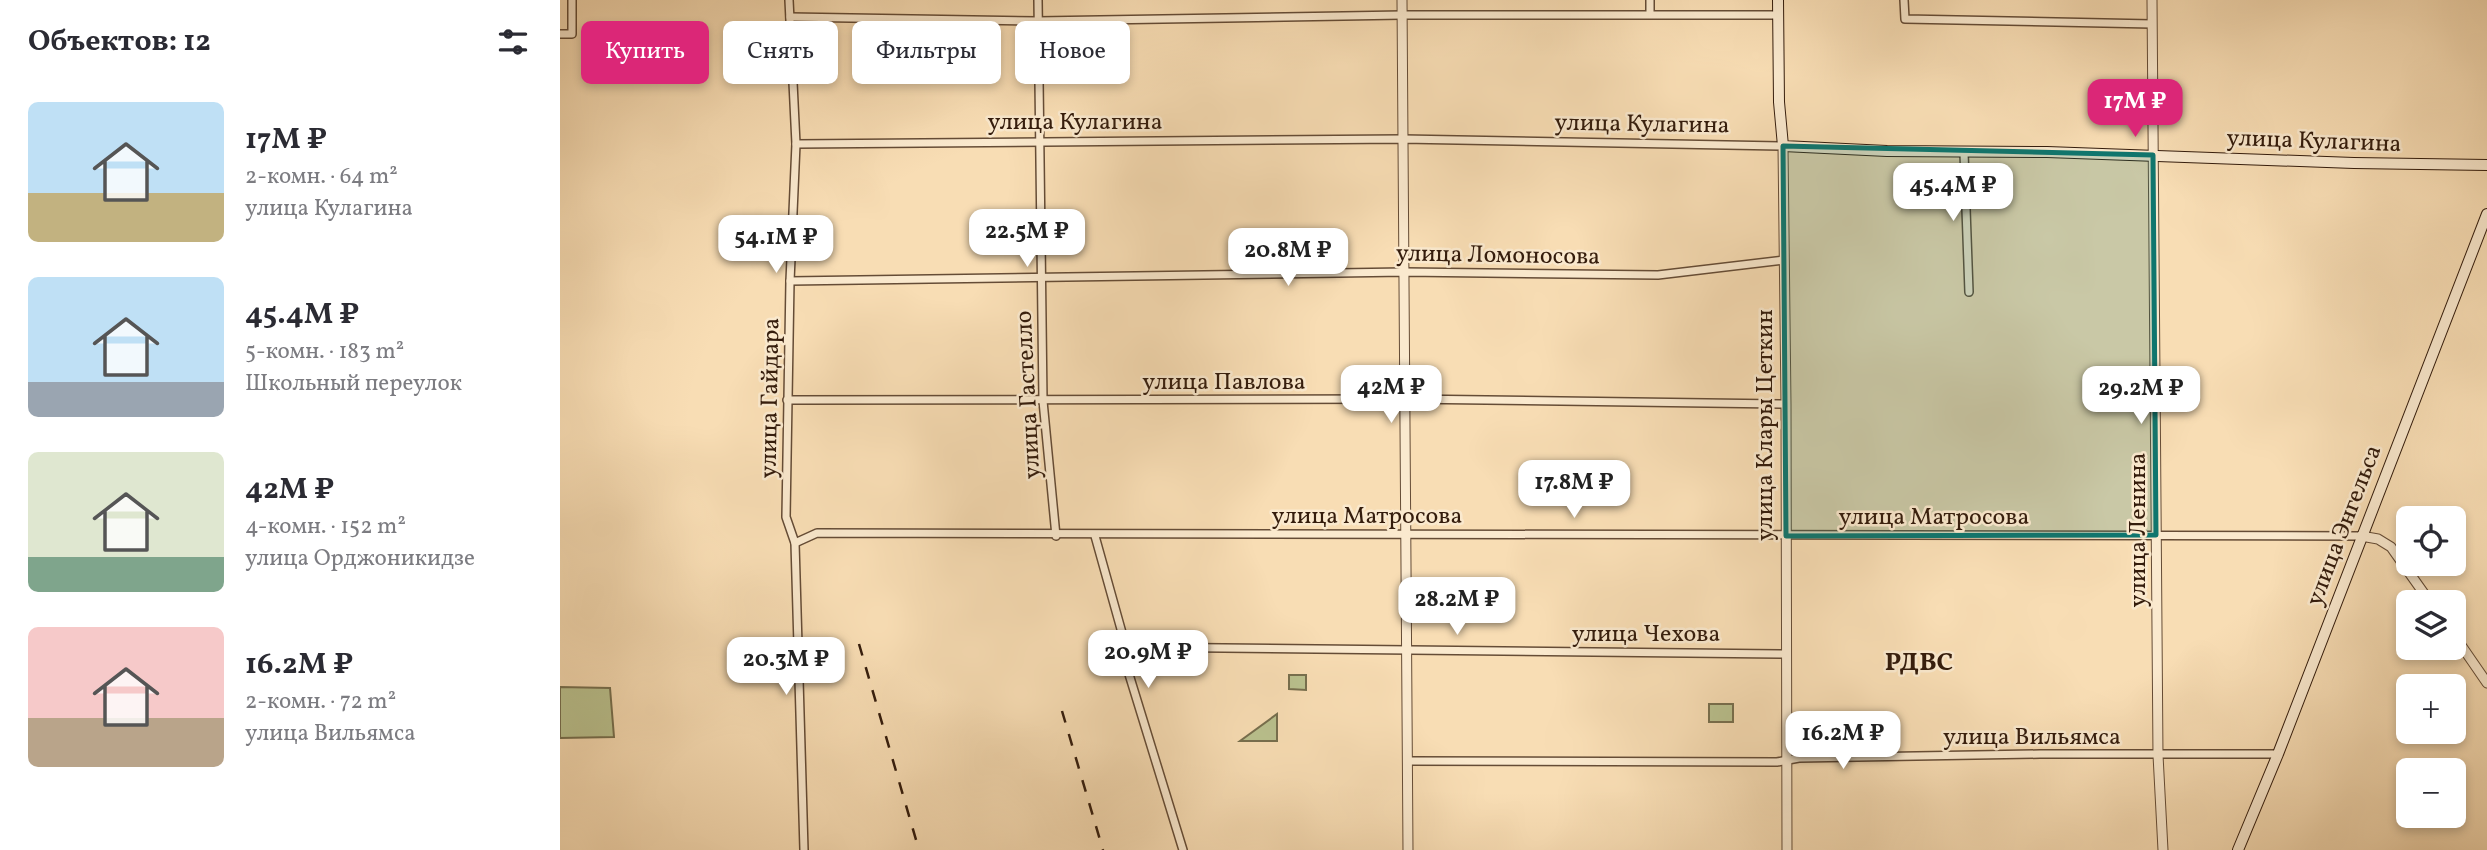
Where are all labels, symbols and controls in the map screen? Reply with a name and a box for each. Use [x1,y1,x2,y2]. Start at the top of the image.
text: Объектов: 12 [28,21,211,63]
chip: Купить [581,21,709,84]
chip: Снять [723,21,838,84]
chip: Фильтры [852,21,1001,84]
chip: Новое [1015,21,1130,84]
icon: filters [494,23,532,61]
pin: 17M ₽ [2086,80,2184,139]
text: 17M ₽ [2104,86,2166,118]
street label: улица Кулагина [987,106,1163,140]
street label: улица Кулагина [1554,106,1730,144]
text: 17M ₽ [245,119,327,161]
street label: улица Кулагина [2226,122,2402,162]
icon: home [84,130,168,214]
text: 2-комн. · 64 m² [245,161,398,193]
pin: 45.4M ₽ [1888,164,2018,223]
text: 45.4M ₽ [1909,170,1997,202]
text: улица Кулагина [245,193,413,225]
pin: 22.5M ₽ [962,210,1092,269]
pin: 54.1M ₽ [711,216,841,275]
text: 22.5M ₽ [985,216,1069,248]
text: 54.1M ₽ [734,222,818,254]
pin: 20.8M ₽ [1223,229,1353,288]
text: 20.8M ₽ [1244,235,1332,267]
street label: улица Ломоносова [1395,237,1600,275]
text: 45.4M ₽ [245,294,359,336]
icon: home [84,305,168,389]
street label: улица Клары Цеткин [1749,309,1783,541]
street label: улица Гастелло [1008,310,1050,480]
street label: улица Гайдара [753,317,789,479]
text: 5-комн. · 183 m² [245,336,404,368]
street label: улица Павлова [1142,366,1306,400]
pin: 42M ₽ [1342,366,1440,425]
pin: 29.2M ₽ [2076,366,2206,426]
text: Школьный переулок [245,368,462,400]
text: 42M ₽ [1357,372,1425,404]
text: 29.2M ₽ [2098,373,2184,405]
street label: улица Энгельса [2299,440,2391,611]
street label: улица Ленина [2122,452,2156,608]
pin: 17.8M ₽ [1509,461,1639,520]
text: 17.8M ₽ [1534,467,1614,499]
text: 42M ₽ [245,469,334,511]
icon: home [84,480,168,564]
street label: улица Матросова [1272,500,1463,534]
street label: улица Матросова [1839,501,2030,535]
map controls [2396,506,2466,828]
button: locate [2396,506,2466,576]
text: 4-комн. · 152 m² [245,511,406,543]
text: улица Орджоникидзе [245,543,475,575]
pin: 28.2M ₽ [1392,578,1522,637]
text: 28.2M ₽ [1414,584,1500,616]
button: layers [2396,590,2466,660]
street label: улица Чехова [1572,618,1720,652]
pin: 20.9M ₽ [1083,630,1213,690]
text: 20.9M ₽ [1104,637,1192,669]
pin: 20.3M ₽ [721,638,851,697]
text: 16.2M ₽ [245,644,353,686]
text: 20.3M ₽ [743,644,829,676]
district label: РДВС [1885,645,1953,681]
icon: home [84,655,168,739]
button: + [2396,674,2466,744]
text: 2-комн. · 72 m² [245,686,396,718]
pin: 16.2M ₽ [1778,712,1908,771]
text: улица Вильямса [245,718,416,750]
text: 16.2M ₽ [1802,718,1884,750]
street label: улица Вильямса [1943,721,2121,755]
button: − [2396,758,2466,828]

